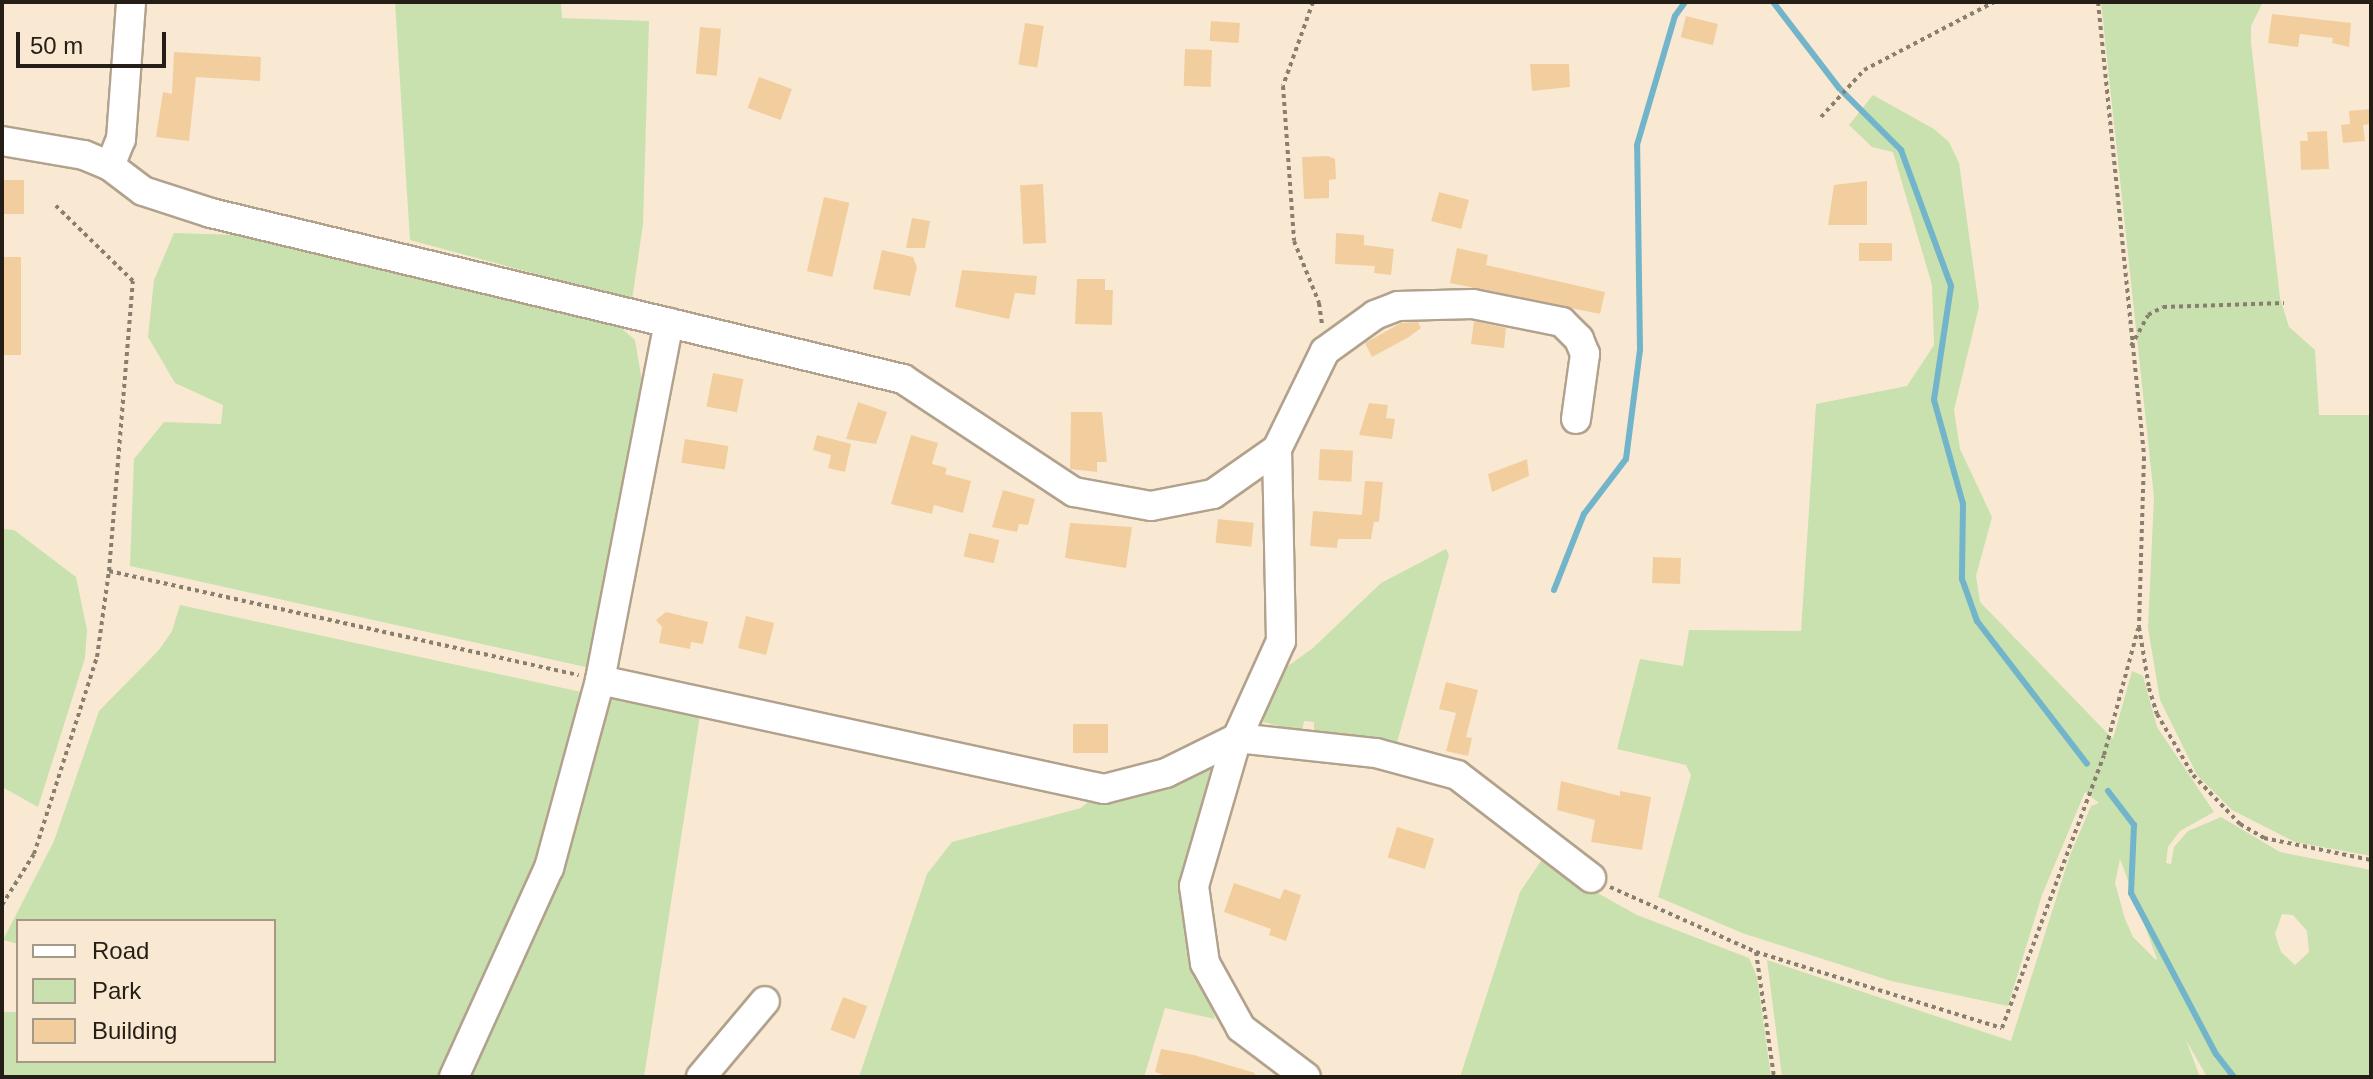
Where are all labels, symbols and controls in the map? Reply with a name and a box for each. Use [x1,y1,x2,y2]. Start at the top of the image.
scale bar [20,16,170,66]
text: 50 m [30,32,83,59]
legend [16,919,276,1063]
text: Road [92,937,149,964]
text: Park [92,977,141,1004]
text: Building [92,1017,177,1044]

